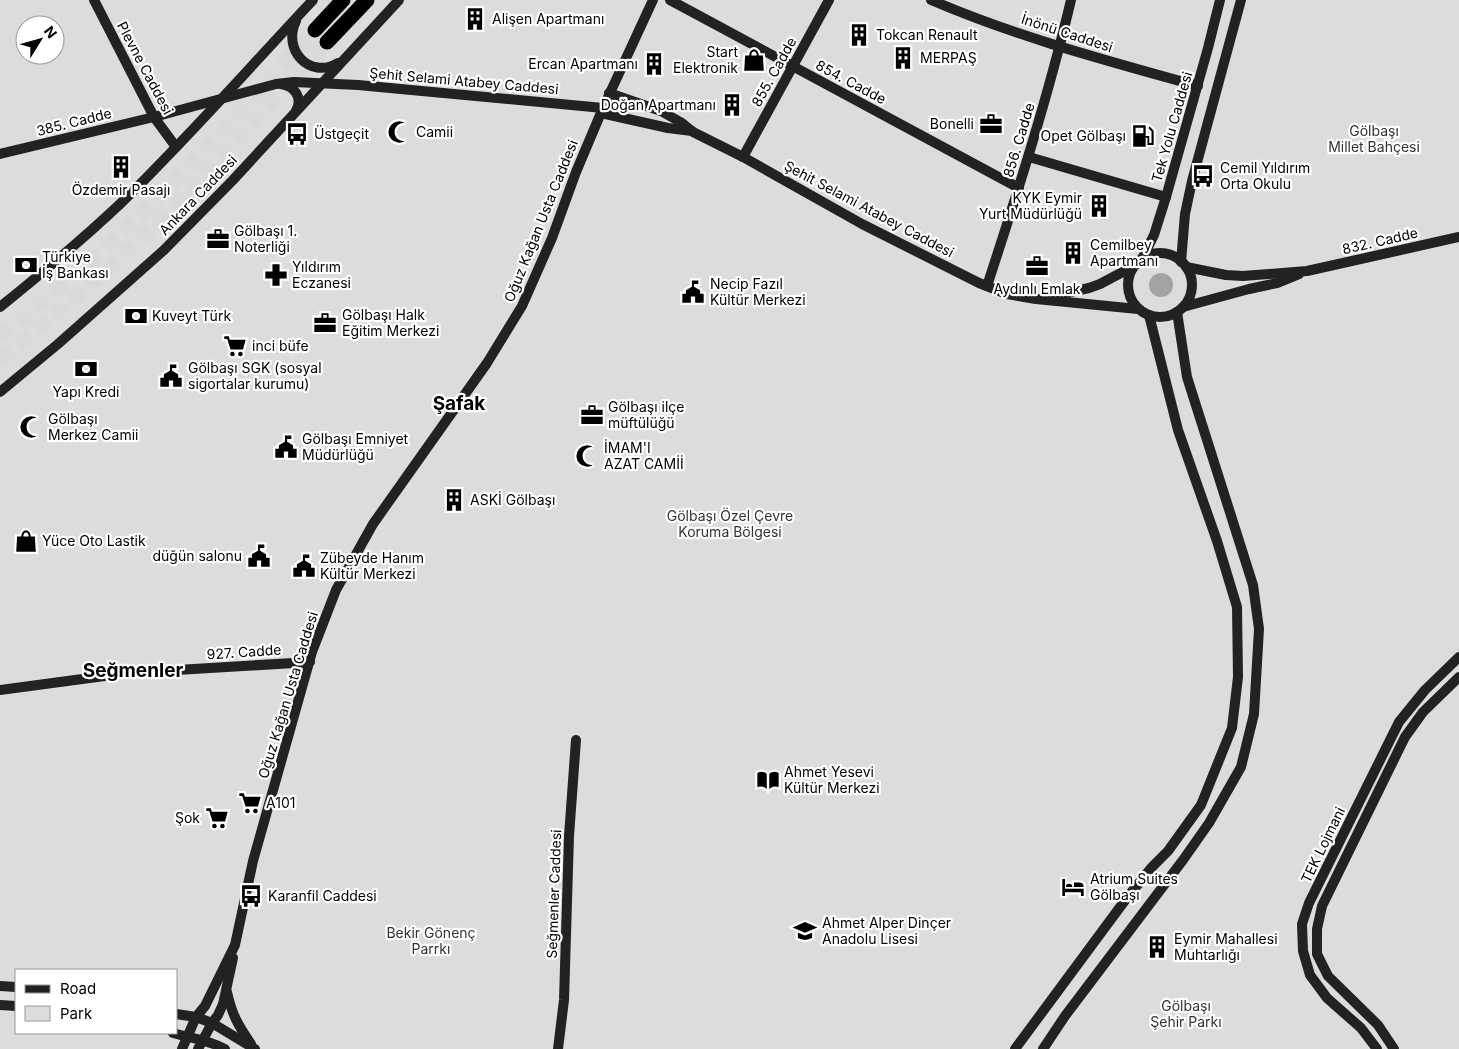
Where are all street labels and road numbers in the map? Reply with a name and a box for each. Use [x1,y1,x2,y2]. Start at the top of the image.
street label: İnönü Caddesi [1019,10,1115,55]
street label: Plevne Caddesi [114,18,177,117]
street label: 855. Cadde [748,34,800,109]
street label: 854. Cadde [813,56,889,107]
street label: Şehit Selami Atabey Caddesi [369,64,559,97]
street label: Tek Yolu Caddesi [1148,70,1195,184]
street label: 856. Cadde [999,101,1038,179]
street label: 385. Cadde [35,104,113,139]
street label: Oğuz Kağan Usta Caddesi [500,137,581,304]
street label: Ankara Caddesi [155,151,240,238]
street label: Şehit Selami Atabey Caddesi [782,157,957,261]
street label: 832. Cadde [1340,224,1419,257]
street label: Oğuz Kağan Usta Caddesi [254,609,321,780]
street label: 927. Cadde [206,640,282,663]
street label: TEK Lojmani [1297,804,1348,885]
street label: Seğmenler Caddesi [543,829,564,959]

